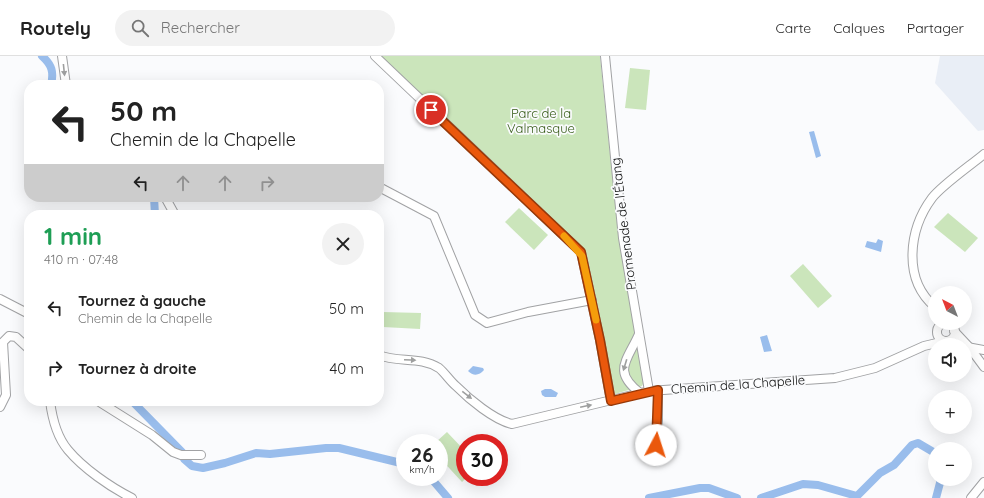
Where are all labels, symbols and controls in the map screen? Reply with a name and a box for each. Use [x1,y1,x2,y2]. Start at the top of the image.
search box [115,10,395,46]
text: Routely [20,16,91,40]
icon: search [129,17,151,39]
text: Rechercher [161,18,240,37]
text: Carte [776,19,811,37]
text: Calques [833,19,885,37]
text: Partager [907,19,964,37]
one-way arrow [61,64,68,76]
text: 50 m [110,93,177,128]
pin [414,93,448,127]
icon: left [44,96,96,148]
icon: arrive [420,99,442,121]
park label: Parc de la Valmasque [507,105,575,136]
text: Chemin de la Chapelle [110,128,296,151]
street label: Promenade de l'Étang [607,157,639,291]
icon: left [130,172,152,194]
icon: ahead [172,172,194,194]
icon: ahead [214,172,236,194]
icon: right [256,172,278,194]
text: 1 min [44,221,102,251]
button: close [322,223,364,265]
text: 410 m · 07:48 [44,251,118,267]
north arrow [928,286,972,330]
map controls [928,286,972,486]
text: Tournez à gauche [78,291,206,310]
icon: left [44,297,66,319]
text: 50 m [329,299,364,318]
text: Chemin de la Chapelle [78,310,212,326]
button: sound [928,338,972,382]
icon: right [44,357,66,379]
one-way arrow [404,357,417,363]
text: Tournez à droite [78,359,197,378]
text: 40 m [329,359,364,378]
one-way arrow [622,360,628,372]
street label: Chemin de la Chapelle [670,371,806,397]
button: + [928,390,972,434]
one-way arrow [462,391,473,400]
one-way arrow [580,402,593,408]
position arrow [635,424,677,466]
speed limit sign: 30 [456,434,508,486]
text: 26 [411,442,433,467]
button: − [928,442,972,486]
text: km/h [409,463,435,476]

